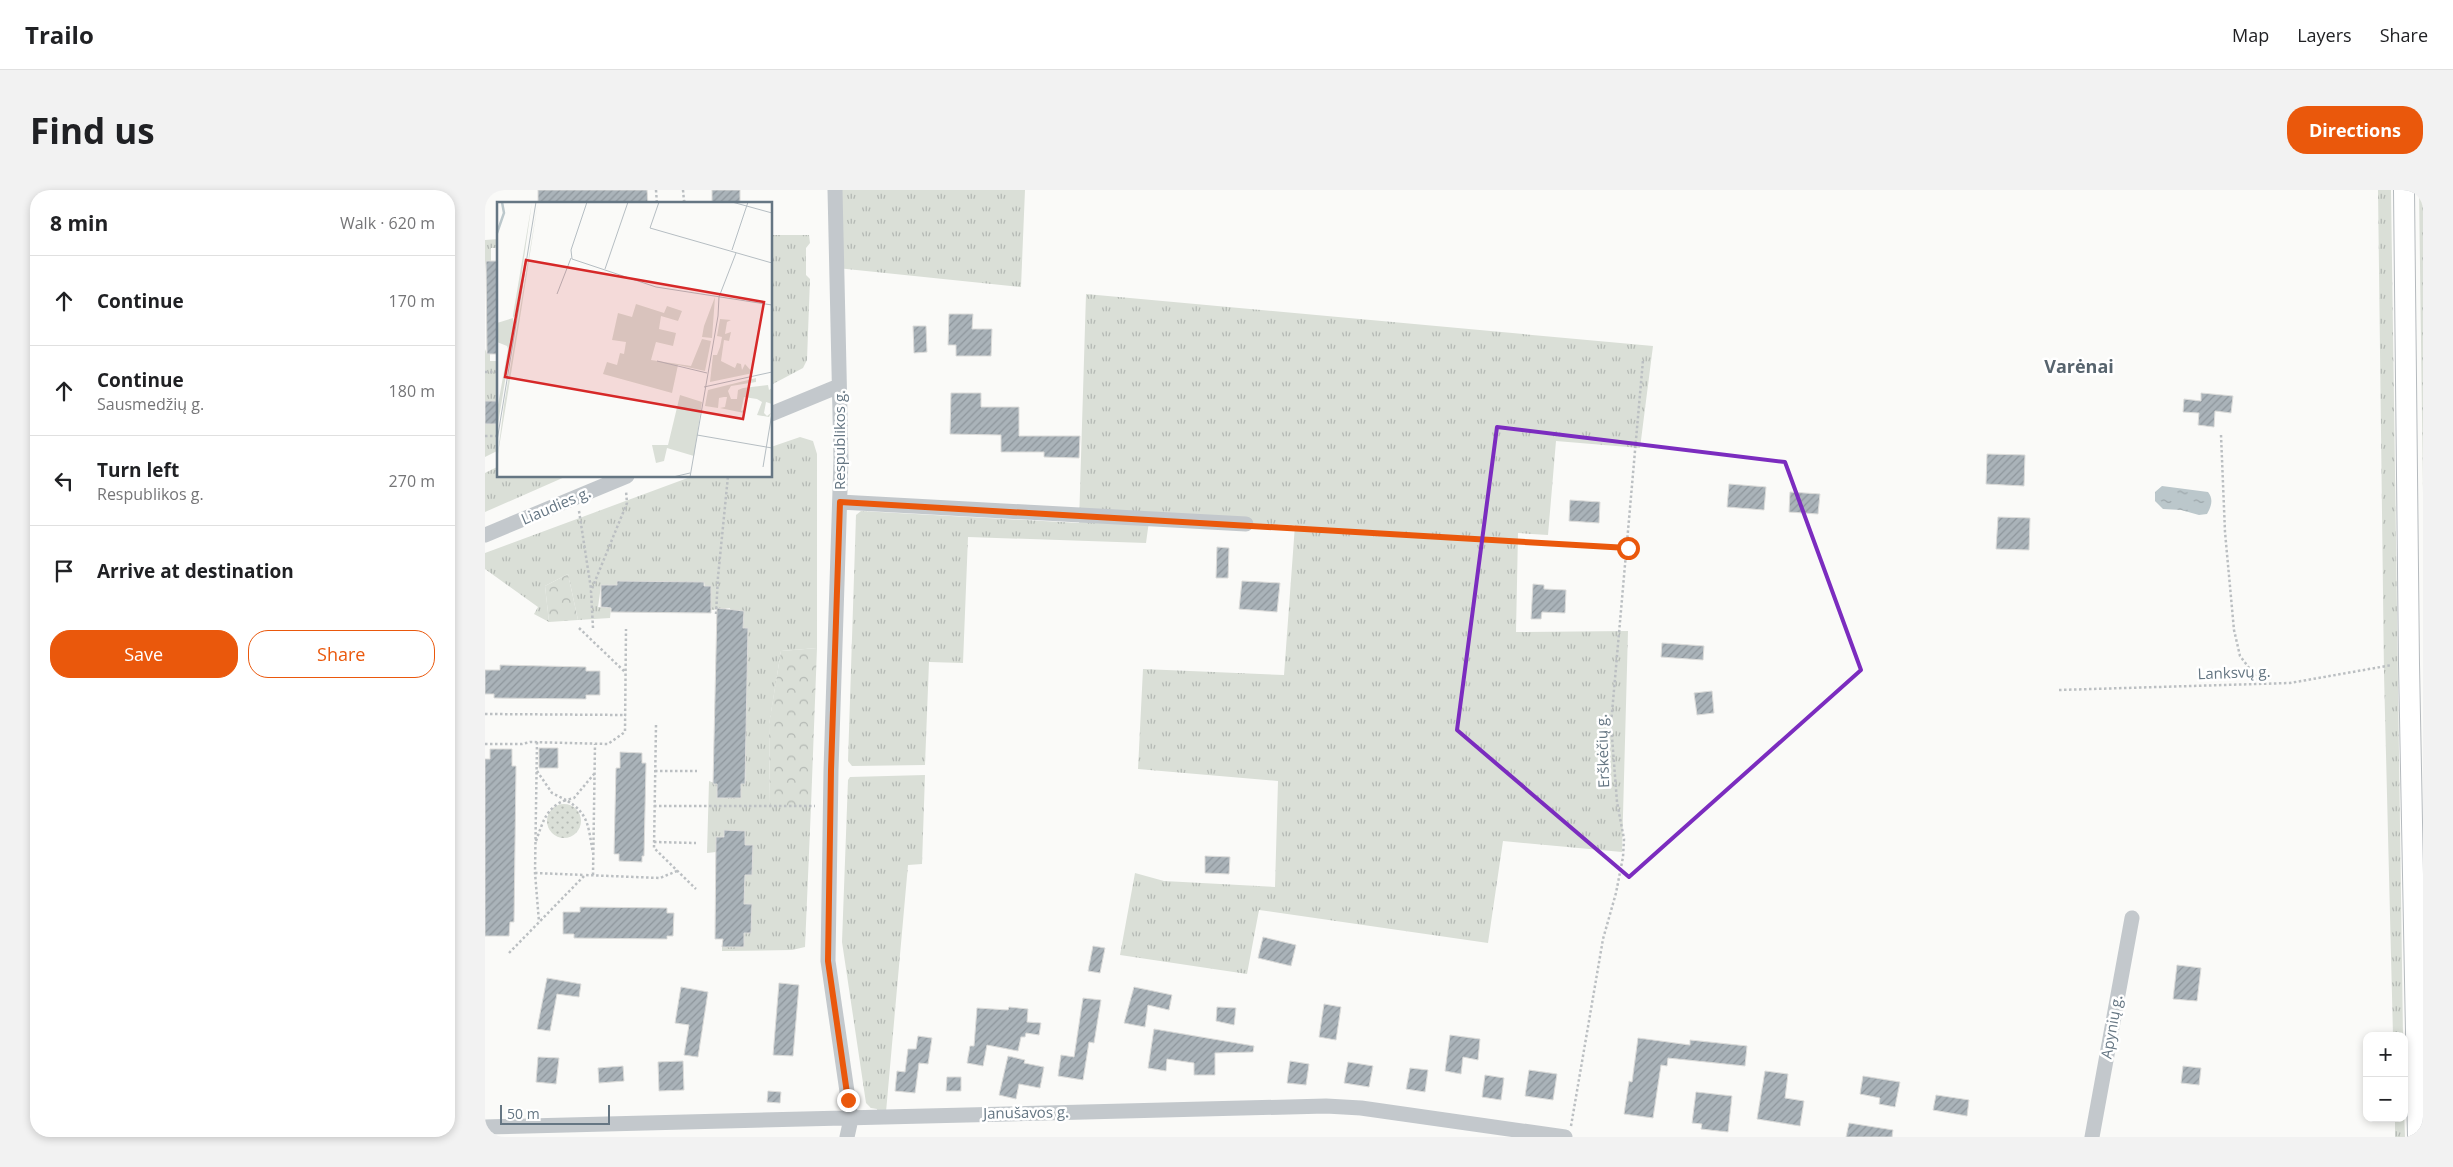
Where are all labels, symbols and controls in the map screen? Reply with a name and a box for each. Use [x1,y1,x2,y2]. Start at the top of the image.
text: Trailo [25,18,94,51]
text: Map [2232,23,2269,47]
text: Layers [2297,23,2352,47]
text: Share [2380,23,2428,47]
button: Directions [2287,106,2423,154]
text: Find us [30,107,155,154]
inset map [497,202,773,478]
text: 8 min [50,209,108,237]
text: Walk · 620 m [340,212,435,234]
icon: ahead [50,287,78,315]
text: Continue [97,288,184,314]
text: 170 m [389,290,435,312]
district label: Varėnai [2044,354,2114,378]
text: Continue [97,367,184,393]
icon: ahead [50,377,78,405]
text: 180 m [389,380,435,402]
street label: Respublikos g. [829,390,849,490]
text: Sausmedžių g. [97,393,204,415]
text: Turn left [97,457,179,483]
icon: left [50,467,78,495]
text: 270 m [389,470,435,492]
street label: Liaudies g. [518,481,593,529]
text: Respublikos g. [97,483,204,505]
route start [1617,537,1640,560]
icon: arrive [50,557,78,585]
text: Arrive at destination [97,558,294,584]
button: Save [50,630,238,678]
button: Share [248,630,435,678]
street label: Lanksvų g. [2197,661,2271,683]
street label: Erškėčių g. [1591,714,1613,788]
street label: Apynių g. [2096,993,2126,1060]
map controls [2363,1032,2408,1122]
button: + [2363,1032,2408,1077]
button: − [2363,1077,2408,1122]
route end [837,1089,860,1112]
street label: Janušavos g. [981,1101,1069,1123]
scale bar [500,1102,610,1125]
text: 50 m [507,1104,540,1123]

